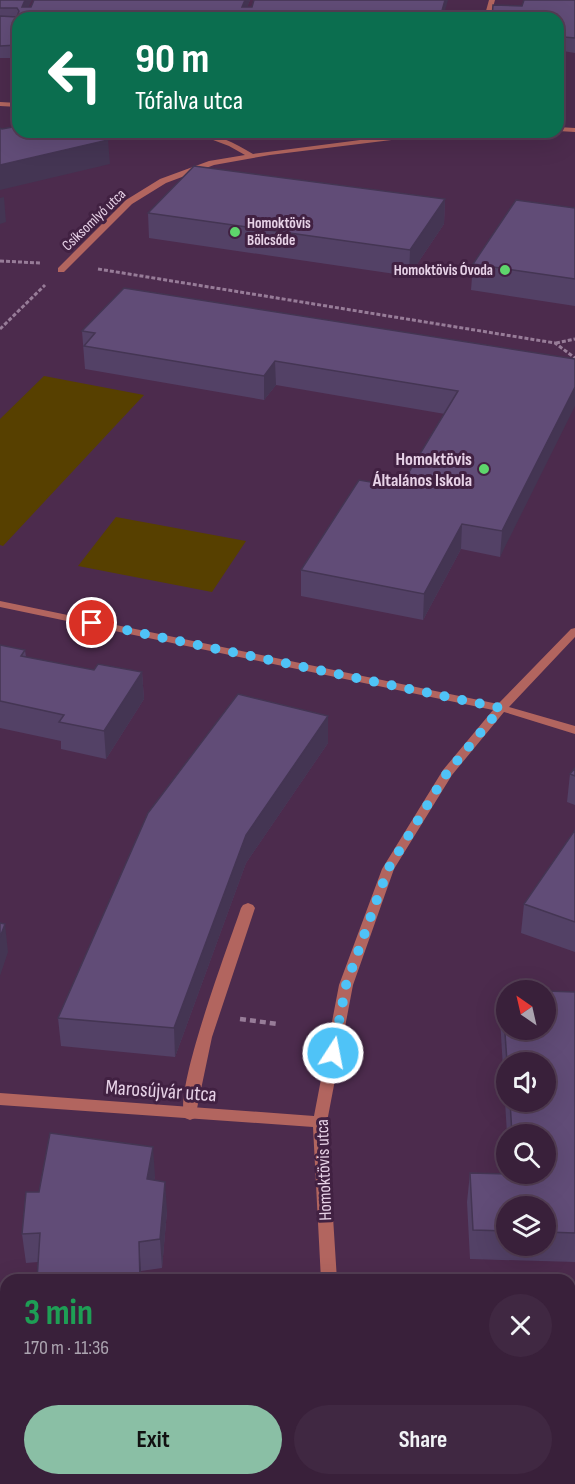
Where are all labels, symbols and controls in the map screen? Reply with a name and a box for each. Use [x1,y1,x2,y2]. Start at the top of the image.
text: 90 m [135,34,209,85]
icon: left [36,36,114,114]
text: Tófalva utca [135,85,243,117]
street label: Csíksomlyó utca [58,185,130,255]
place label: Homoktövis Bölcsőde [247,214,311,250]
marker: Homoktövis Bölcsőde [228,225,242,239]
place label: Homoktövis Óvoda [394,261,493,280]
marker: Homoktövis Óvoda [498,263,512,277]
place label: Homoktövis Általános Iskola [372,449,472,491]
marker: Homoktövis Általános Iskola [477,462,491,476]
pin [66,597,117,648]
icon: arrive [75,606,108,639]
north arrow [496,980,556,1040]
map controls [496,980,556,1256]
position arrow [301,1021,365,1085]
button: sound [496,1052,556,1112]
street label: Marosújvár utca [104,1075,218,1107]
street label: Homoktövis utca [312,1119,336,1221]
button: search [496,1124,556,1184]
button: layers [496,1196,556,1256]
text: 3 min [24,1292,93,1335]
button: close [489,1294,552,1357]
text: 170 m · 11:36 [24,1336,109,1360]
button: Exit [24,1405,282,1474]
button: Share [294,1405,552,1474]

